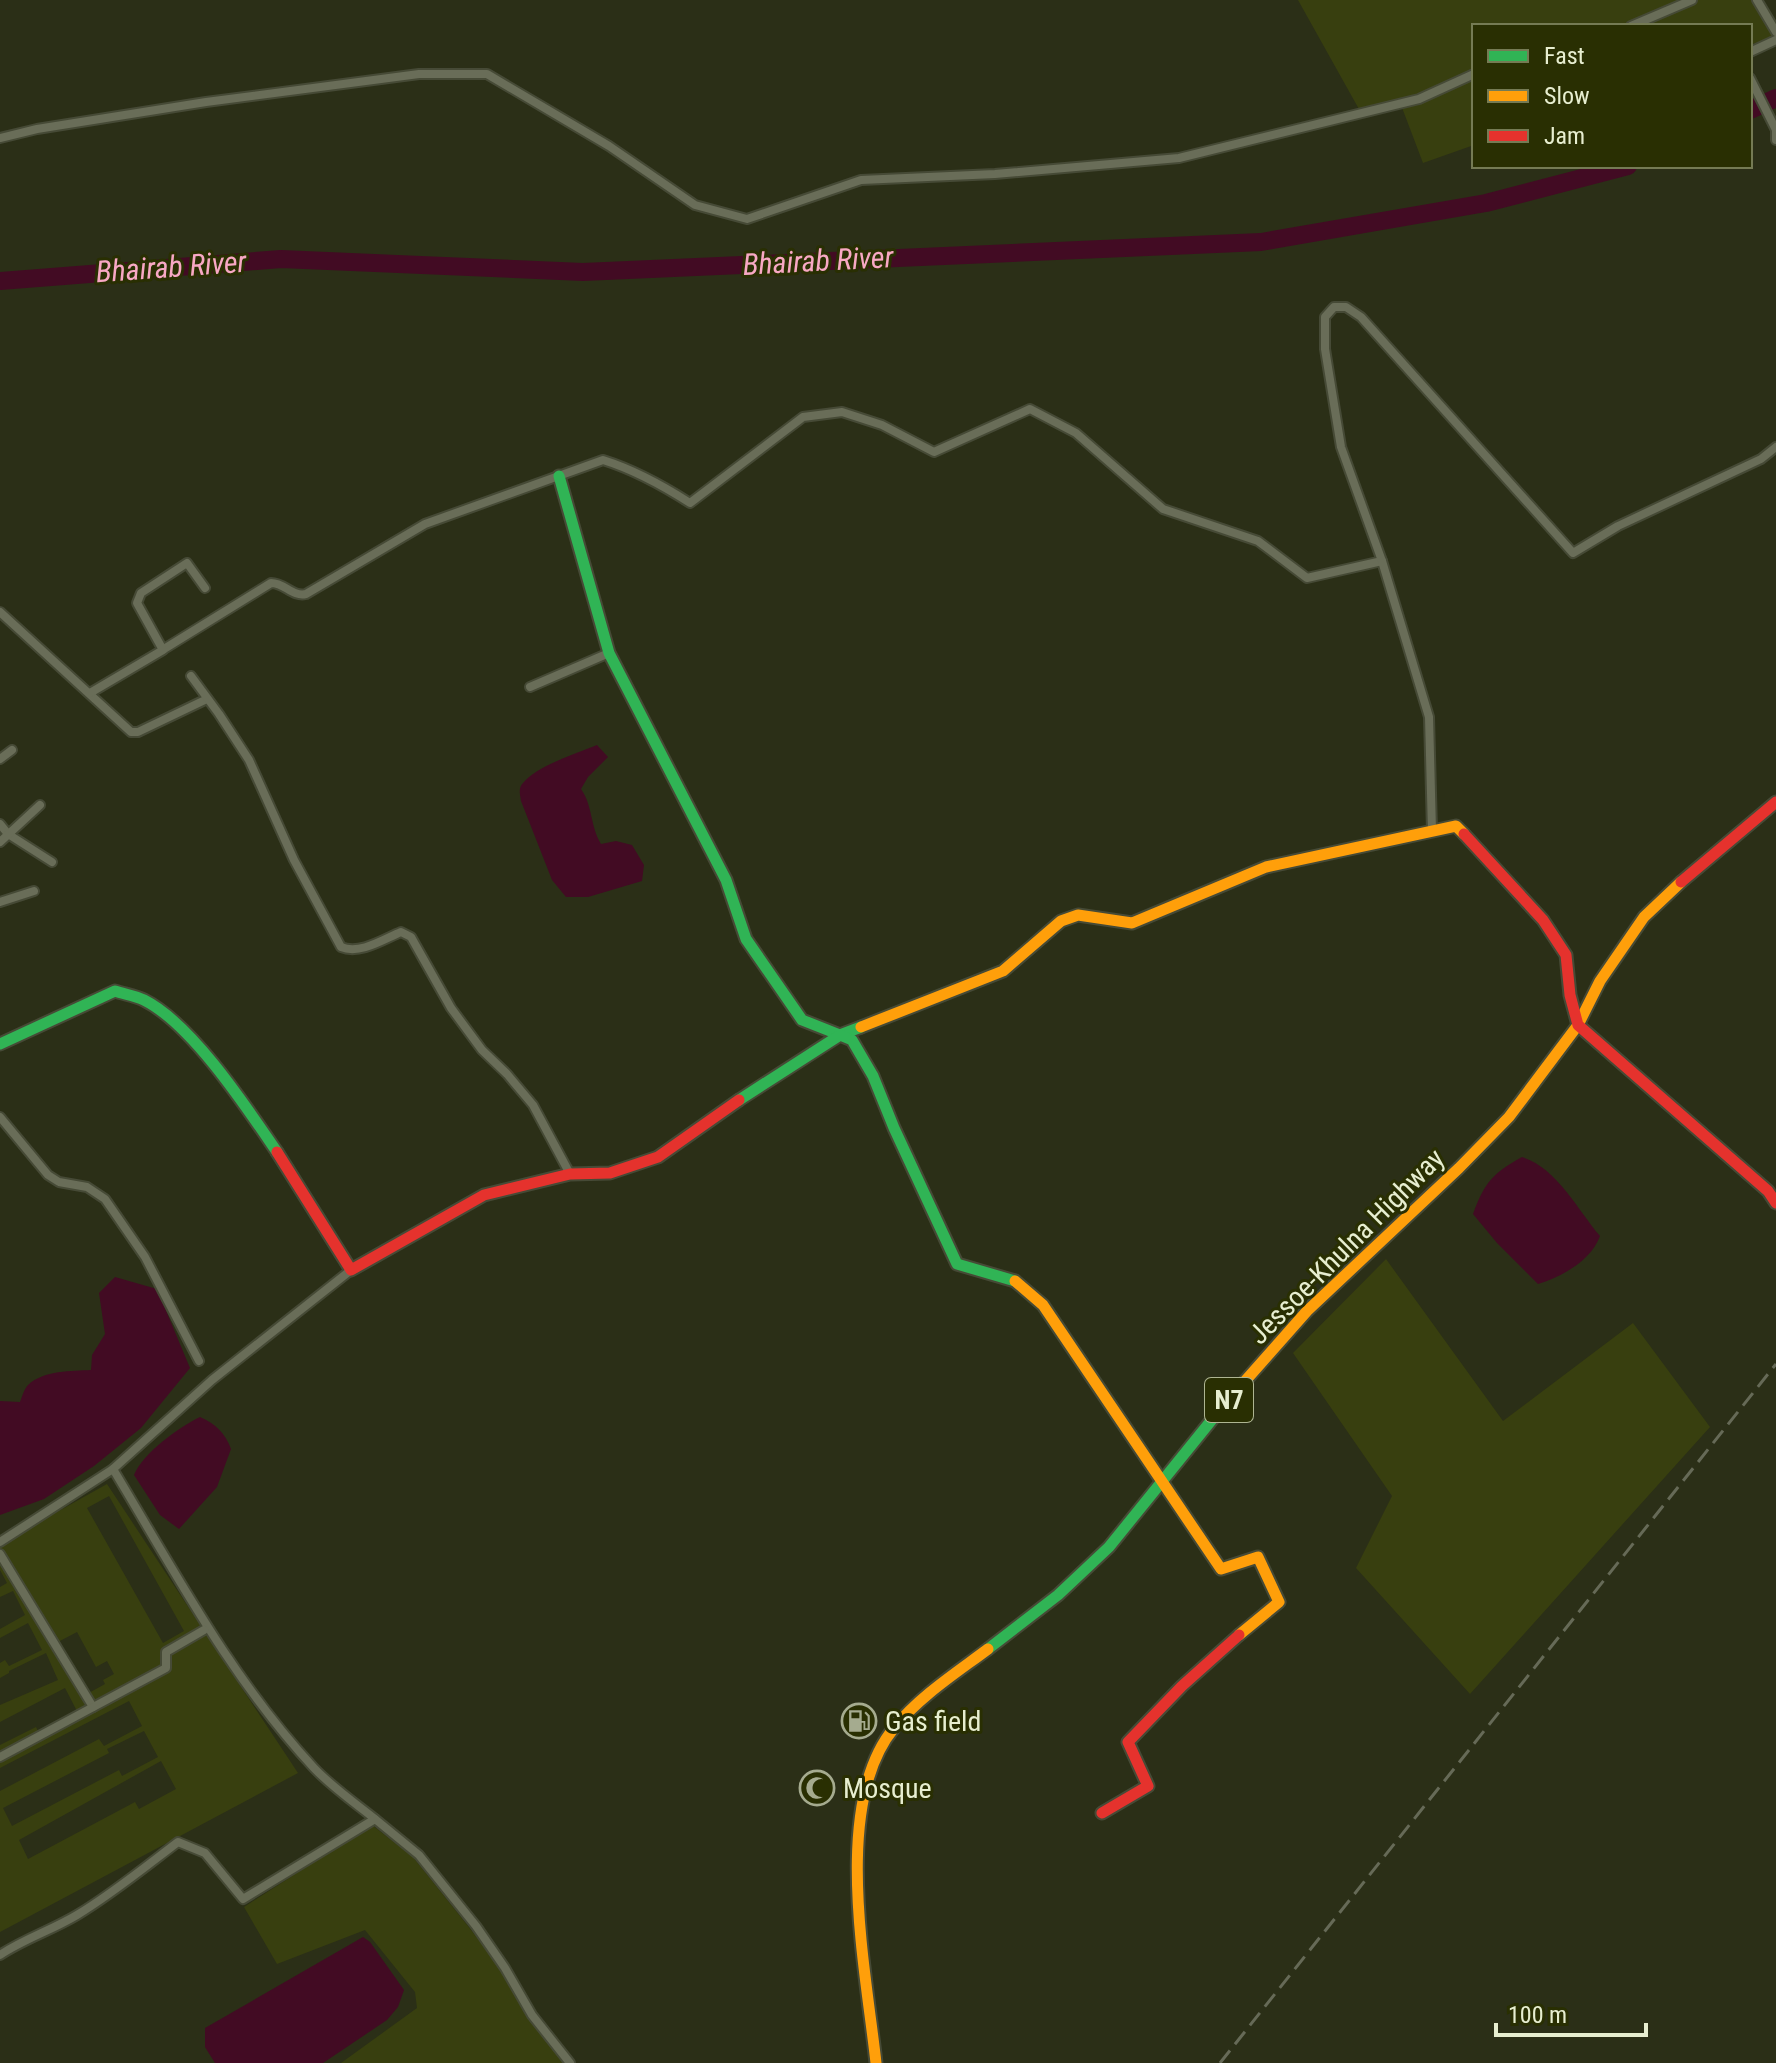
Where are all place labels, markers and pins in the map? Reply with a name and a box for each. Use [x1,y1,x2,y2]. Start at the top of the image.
fuel station icon: Gas field [840,1702,878,1740]
place label: Gas field [885,1705,981,1738]
mosque icon: Mosque [798,1769,836,1807]
place label: Mosque [843,1772,932,1805]

